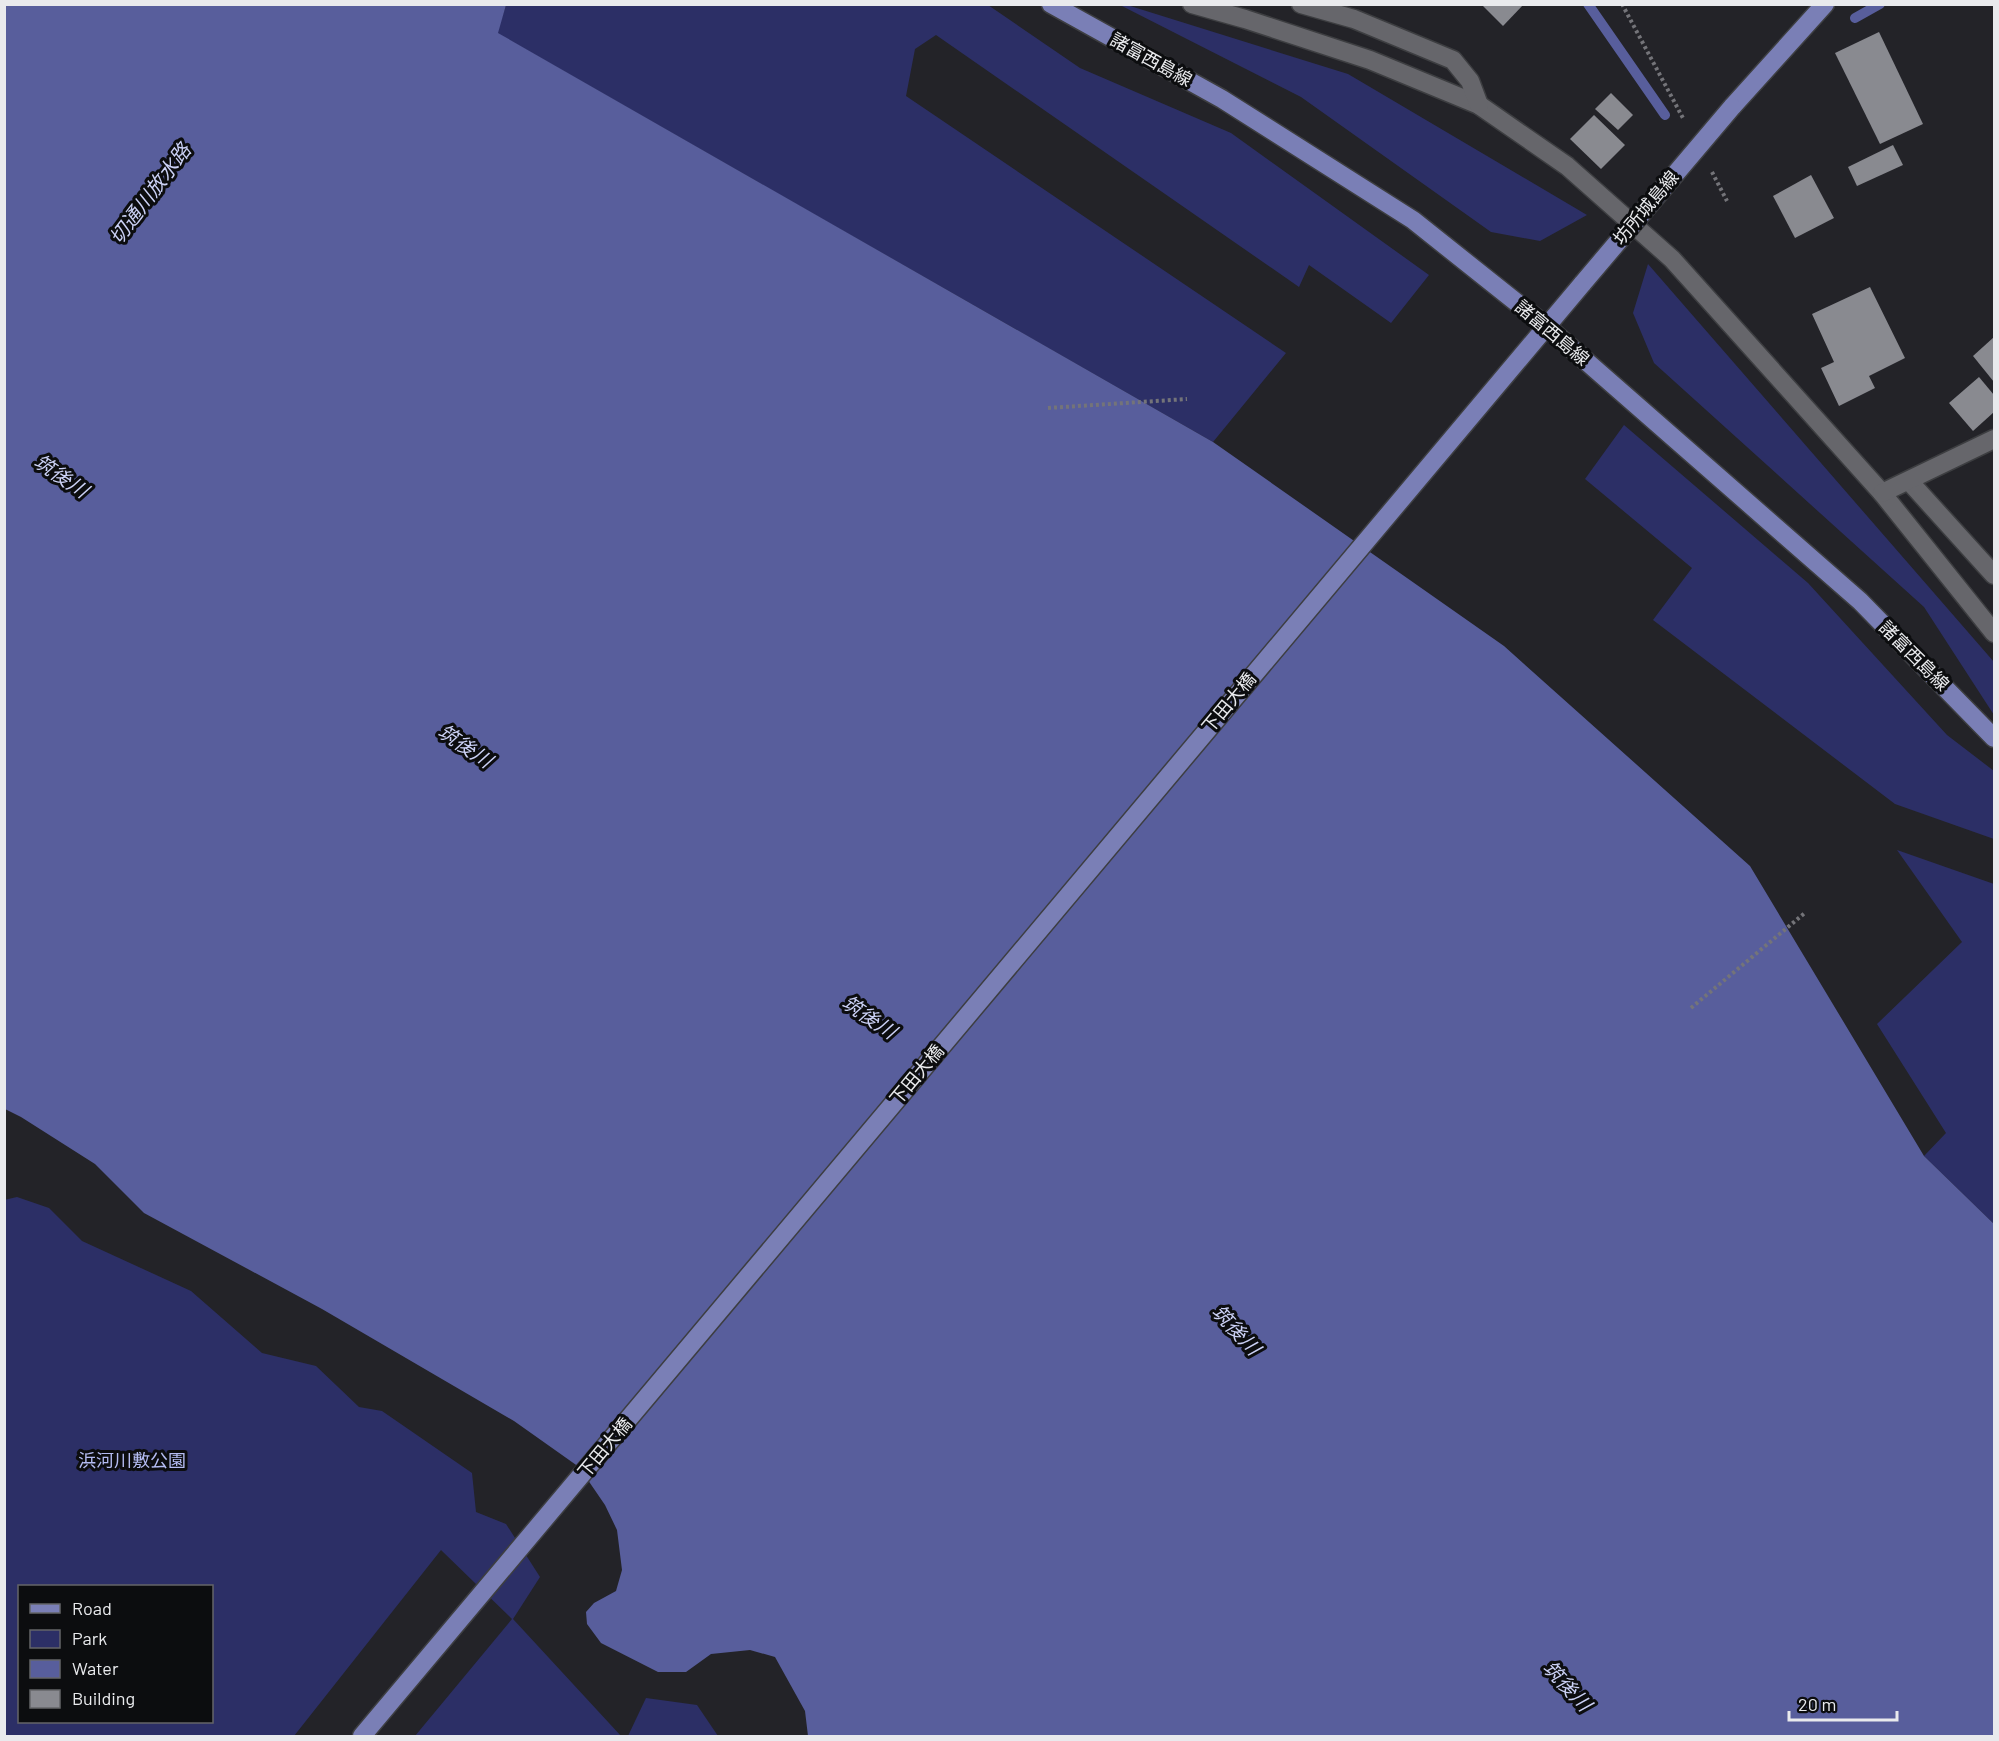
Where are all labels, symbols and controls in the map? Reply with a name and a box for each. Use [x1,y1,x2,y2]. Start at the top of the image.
street label: 諸富西島線 [1107,28,1196,91]
water label: 切通川放水路 [104,137,196,249]
street label: 坊所城島線 [1608,166,1683,249]
street label: 諸富西島線 [1511,295,1594,370]
water label: 筑後川 [30,448,95,503]
street label: 諸富西島線 [1875,616,1954,695]
street label: 下田大橋 [1197,668,1260,737]
water label: 筑後川 [434,718,499,773]
water label: 筑後川 [838,989,903,1044]
street label: 下田大橋 [885,1040,948,1109]
water label: 筑後川 [1207,1299,1267,1361]
street label: 下田大橋 [573,1413,636,1482]
park label: 浜河川敷公園 [78,1449,186,1471]
legend [18,1585,213,1723]
text: Road [72,1597,112,1619]
text: Park [72,1627,107,1649]
water label: 筑後川 [1538,1655,1598,1717]
text: Water [72,1657,119,1679]
scale bar [1789,1684,1897,1722]
text: Building [72,1687,135,1709]
text: 20 m [1798,1693,1836,1715]

